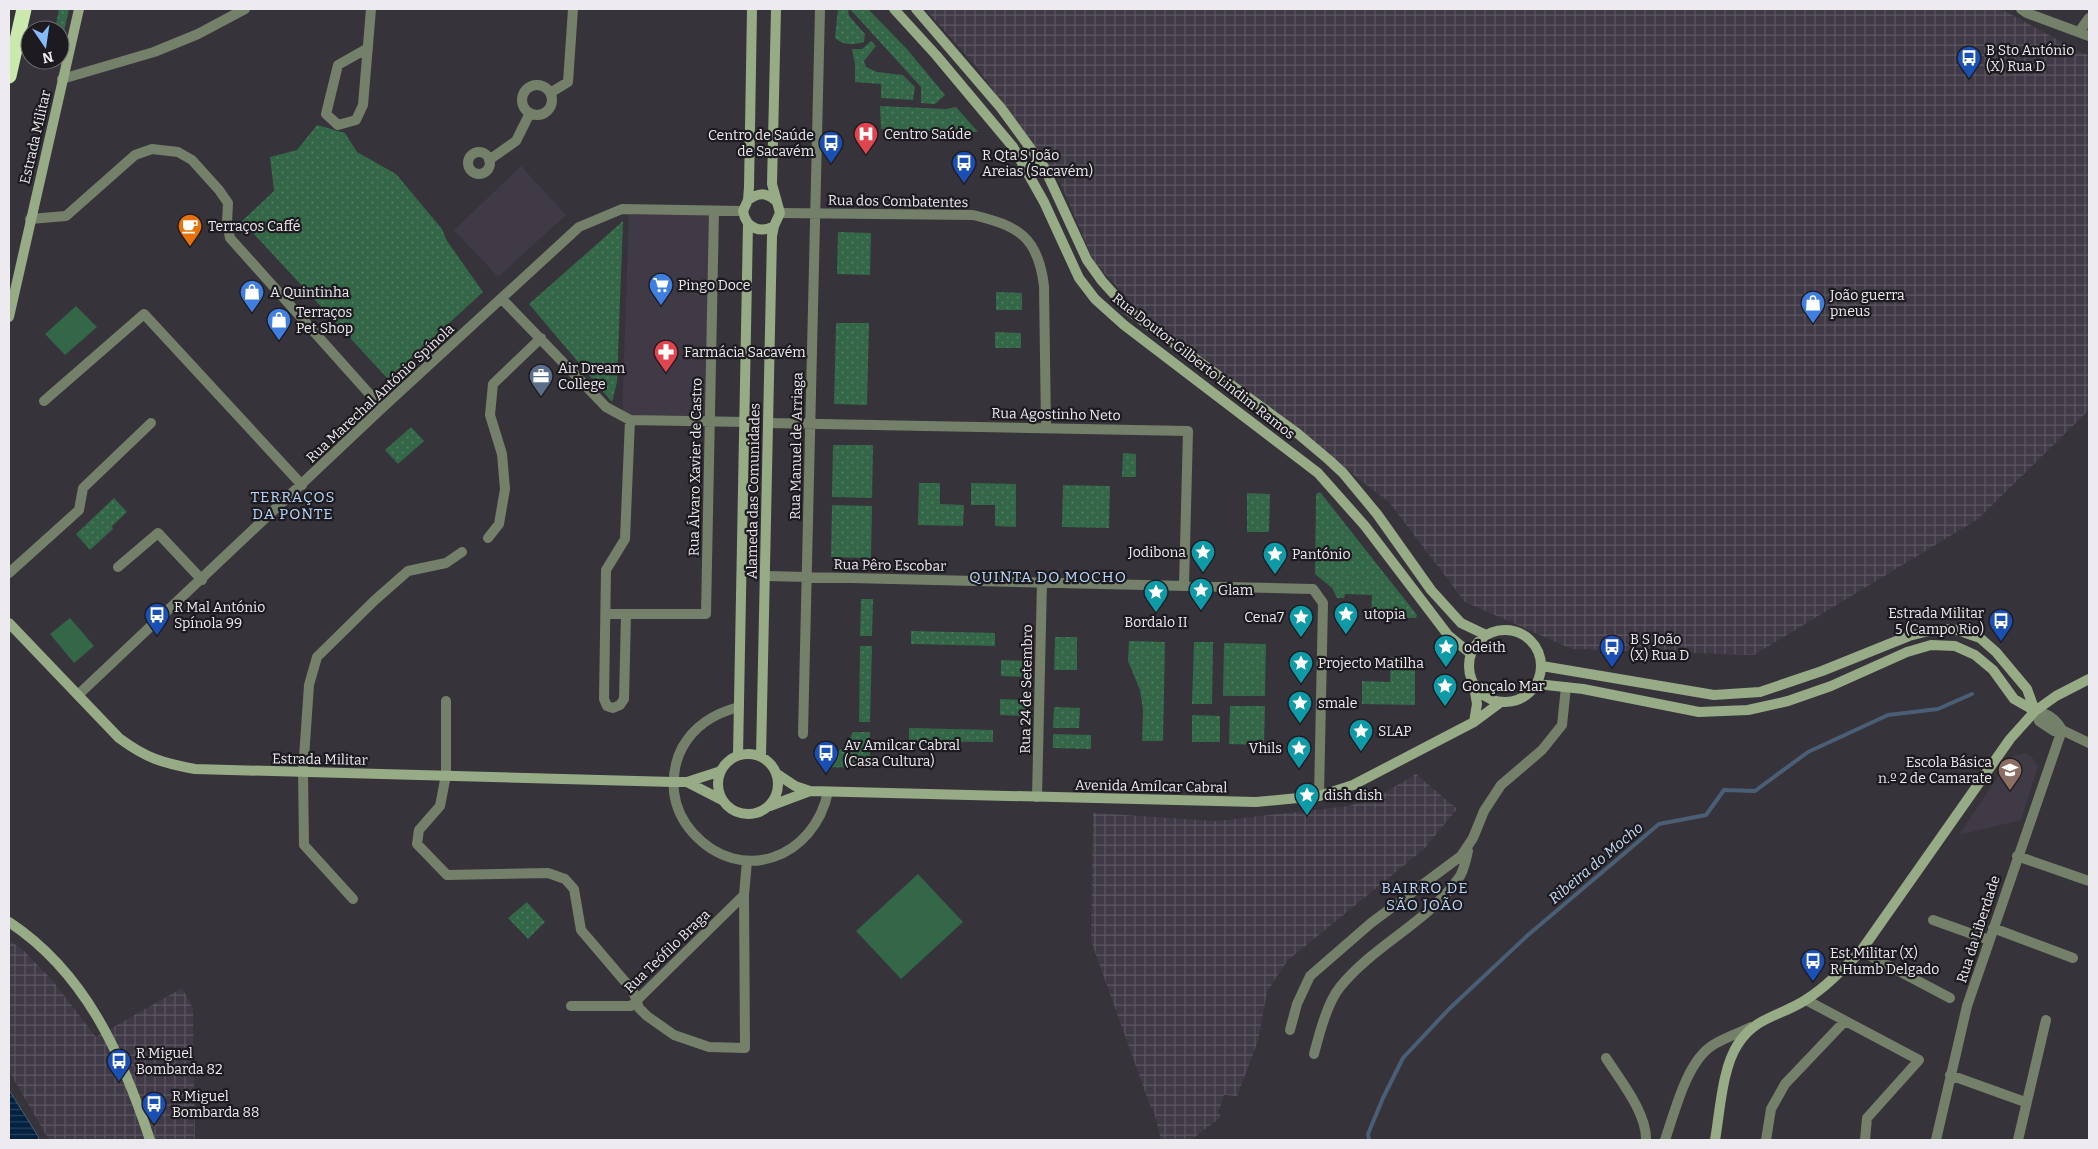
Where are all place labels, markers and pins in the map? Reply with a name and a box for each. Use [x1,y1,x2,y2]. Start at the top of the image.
place label: B Sto António (X) Rua D [1986,42,2074,75]
bus stop icon: B Sto António (X) Rua D [1956,45,1982,79]
hospital icon: Centro Saúde [853,121,879,155]
place label: Centro Saúde [884,126,971,143]
place label: Centro de Saúde de Sacavém [708,127,815,160]
bus stop icon: Centro de Saúde de Sacavém [818,130,844,164]
place label: R Qta S João Areias (Sacavém) [982,147,1093,180]
bus stop icon: R Qta S João Areias (Sacavém) [951,150,977,184]
cafe icon: Terraços Caffé [177,213,203,247]
place label: Terraços Caffé [208,218,300,235]
supermarket icon: Pingo Doce [648,272,674,306]
place label: Pingo Doce [678,277,750,294]
shop icon: A Quintinha [239,279,265,313]
place label: A Quintinha [270,284,350,301]
place label: João guerra pneus [1829,287,1905,320]
shop icon: João guerra pneus [1800,290,1826,324]
place label: Terraços Pet Shop [296,304,353,337]
shop icon: Terraços Pet Shop [266,307,292,341]
pharmacy icon: Farmácia Sacavém [653,339,679,373]
place label: Farmácia Sacavém [684,344,806,361]
place label: Air Dream College [558,360,626,393]
office icon: Air Dream College [528,363,554,397]
place icon: Jodibona [1190,539,1216,573]
place icon: Pantónio [1262,541,1288,575]
place label: Jodibona [1127,544,1186,561]
place label: Pantónio [1292,546,1351,563]
place icon: Glam [1188,577,1214,611]
place icon: Bordalo II [1143,579,1169,613]
place label: Glam [1218,582,1254,599]
place label: R Mal António Spínola 99 [174,599,265,632]
place icon: utopia [1333,601,1359,635]
bus stop icon: R Mal António Spínola 99 [144,602,170,636]
place icon: Cena7 [1288,604,1314,638]
place label: Estrada Militar 5 (Campo Rio) [1888,605,1984,638]
place label: utopia [1364,606,1406,623]
bus stop icon: Estrada Militar 5 (Campo Rio) [1988,608,2014,642]
place label: Cena7 [1244,609,1284,626]
place label: Bordalo II [1124,614,1188,631]
place label: B S João (X) Rua D [1630,631,1689,664]
place icon: odeith [1433,634,1459,668]
bus stop icon: B S João (X) Rua D [1599,634,1625,668]
place label: odeith [1464,639,1506,656]
place icon: Projecto Matilha [1288,650,1314,684]
place label: Projecto Matilha [1318,655,1424,672]
place icon: Gonçalo Mar [1432,673,1458,707]
place label: Gonçalo Mar [1462,678,1545,695]
place icon: smale [1287,690,1313,724]
place label: smale [1318,695,1357,712]
place icon: SLAP [1348,718,1374,752]
place label: SLAP [1378,723,1412,740]
place icon: Vhils [1286,735,1312,769]
place label: Av Amilcar Cabral (Casa Cultura) [844,737,960,770]
bus stop icon: Av Amilcar Cabral (Casa Cultura) [813,740,839,774]
place label: Vhils [1249,740,1282,757]
place label: Escola Básica n.º 2 de Camarate [1878,754,1992,787]
school or university icon: Escola Básica n.º 2 de Camarate [1997,757,2023,791]
place icon: dish dish [1294,782,1320,816]
place label: dish dish [1324,787,1383,804]
place label: Est Militar (X) R Humb Delgado [1830,945,1939,978]
bus stop icon: Est Militar (X) R Humb Delgado [1800,948,1826,982]
place label: R Miguel Bombarda 82 [136,1045,223,1078]
bus stop icon: R Miguel Bombarda 82 [106,1048,132,1082]
place label: R Miguel Bombarda 88 [172,1088,259,1121]
bus stop icon: R Miguel Bombarda 88 [141,1091,167,1125]

